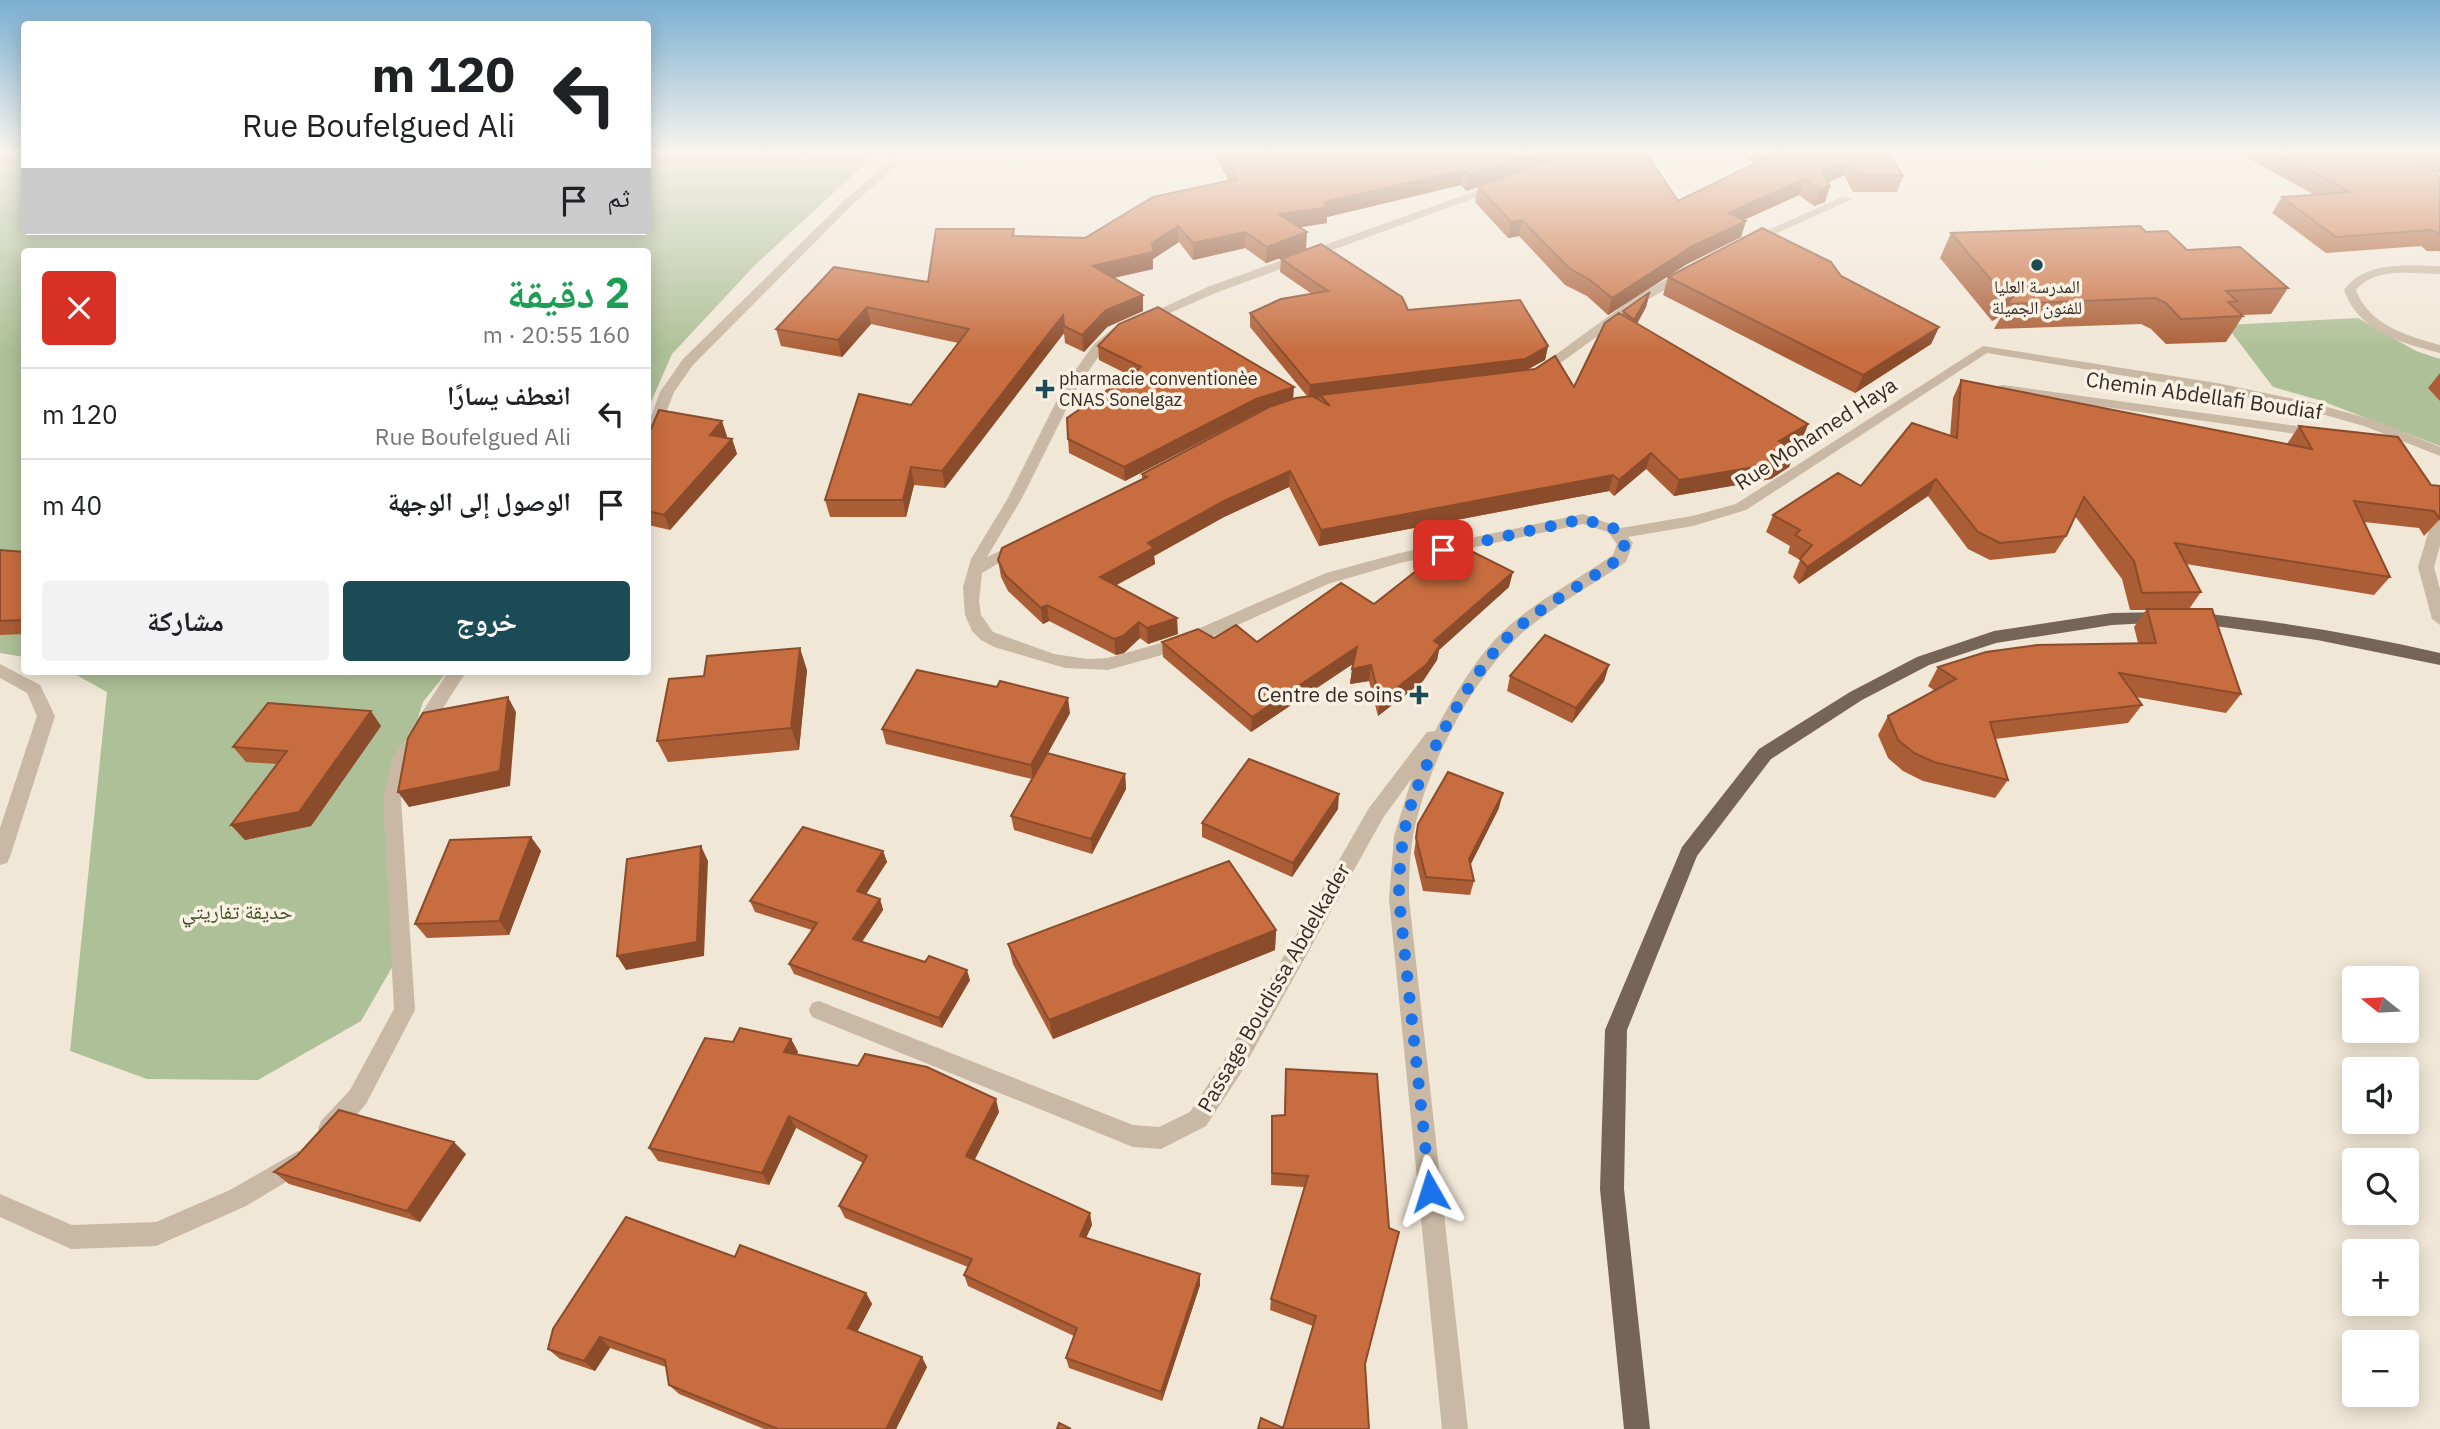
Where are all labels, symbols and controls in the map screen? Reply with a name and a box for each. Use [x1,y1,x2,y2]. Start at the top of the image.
text: 120 m [371,42,515,105]
icon: left [539,49,630,140]
text: Rue Boufelgued Ali [242,104,515,146]
text: ثم [607,180,630,214]
icon: arrive [555,182,593,220]
marker: المدرسة العليا للفنون الجميلة [2029,257,2045,273]
text: 2 دقيقة [507,265,630,320]
button: close [42,271,116,345]
place label: المدرسة العليا للفنون الجميلة [1992,275,2082,319]
text: 160 m · 20:55 [483,319,630,349]
street label: Chemin Abdellafi Boudiaf [2084,365,2324,426]
place label: pharmacie conventionèe CNAS Sonelgaz [1059,367,1258,411]
street label: Rue Mohamed Haya [1729,370,1902,496]
text: انعطف يسارًا [447,378,571,412]
marker: pharmacie conventionèe CNAS Sonelgaz [1037,381,1053,397]
icon: left [592,395,630,433]
text: 120 m [42,397,118,431]
text: Rue Boufelgued Ali [375,421,571,451]
text: الوصول إلى الوجهة [388,484,571,518]
icon: arrive [592,486,630,524]
text: 40 m [42,488,102,522]
pin [1413,520,1473,580]
icon: arrive [1424,531,1462,569]
button: مشاركة [42,581,329,661]
button: خروج [343,581,630,661]
place label: Centre de soins [1257,680,1403,708]
marker: Centre de soins [1409,685,1429,705]
street label: Passage Boudissa Abdelkader [1190,858,1356,1117]
park label: حديقة تفاريتي [181,897,293,928]
north arrow [2342,966,2418,1043]
map controls [2342,966,2419,1407]
button: sound [2342,1057,2419,1134]
button: search [2342,1148,2419,1225]
position arrow [1393,1154,1467,1228]
button: + [2342,1239,2419,1316]
button: − [2342,1330,2419,1407]

